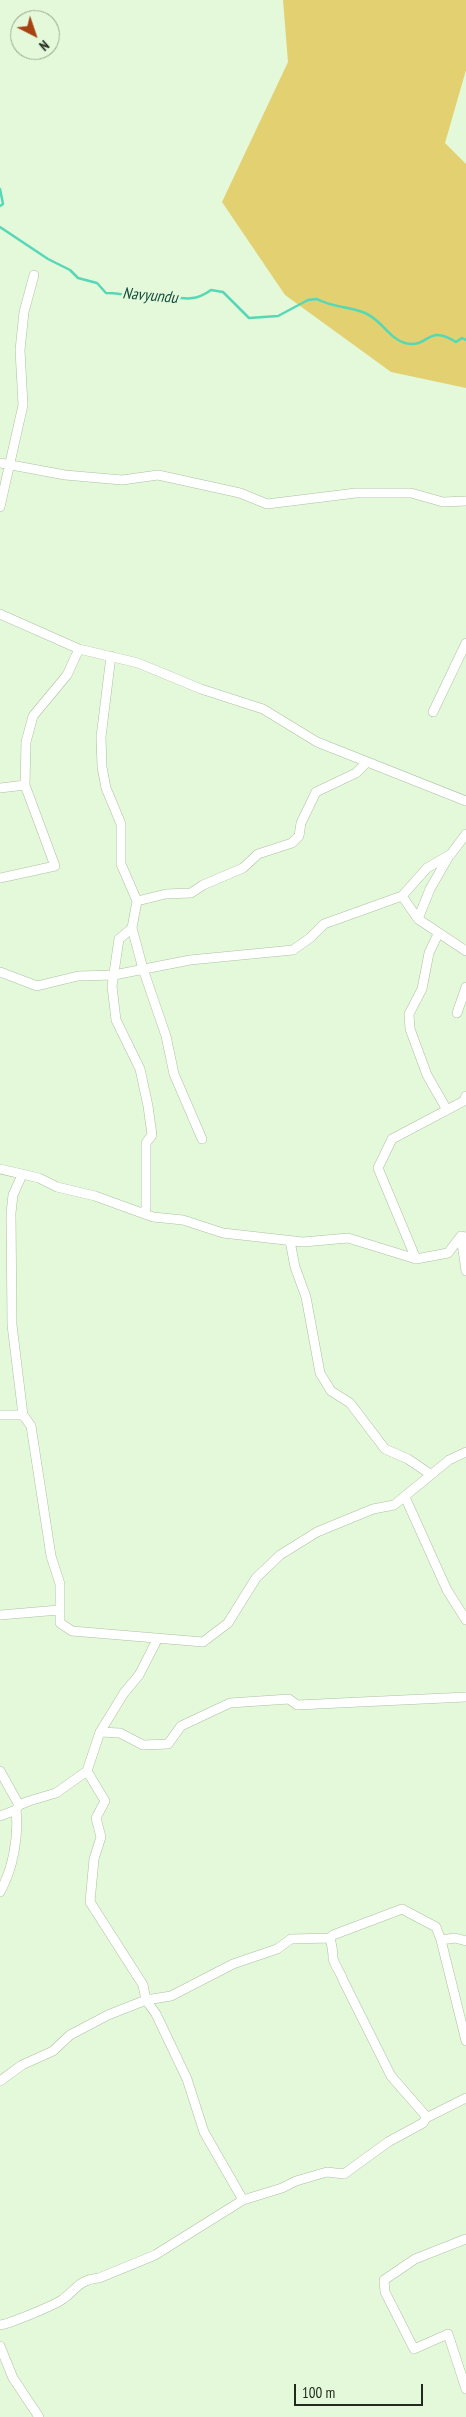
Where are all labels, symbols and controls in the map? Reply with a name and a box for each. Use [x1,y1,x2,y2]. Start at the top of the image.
north arrow [10,10,60,60]
text: N [35,36,53,55]
water label: Navyundu [122,284,178,308]
scale bar [296,2374,425,2406]
text: 100 m [302,2383,335,2402]

